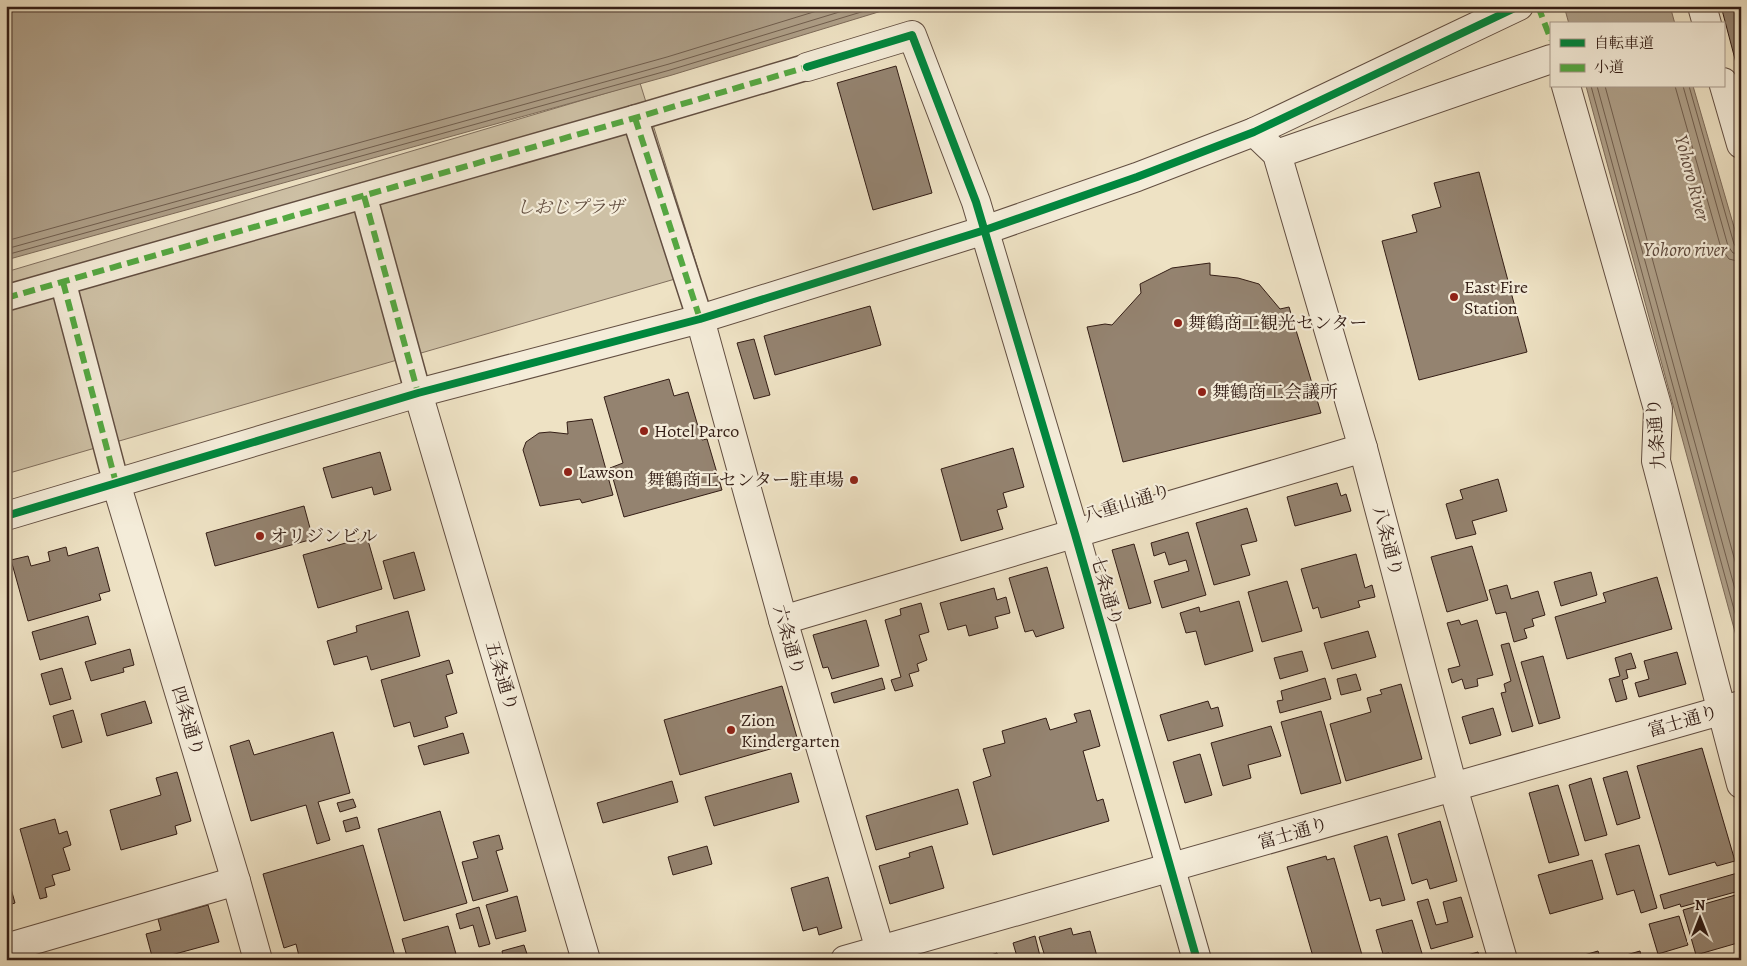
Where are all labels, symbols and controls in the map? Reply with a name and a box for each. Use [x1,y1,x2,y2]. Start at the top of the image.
legend [1550,22,1724,88]
text: 自転車道 [1594,33,1654,53]
text: 小道 [1594,57,1624,77]
water label: Yohoro River [1668,132,1716,225]
park label: しおじプラザ [516,195,627,219]
water label: Yohoro river [1643,237,1728,263]
place label: East Fire Station [1464,275,1528,320]
marker: East Fire Station [1448,291,1460,303]
place label: 舞鶴商工観光センター [1188,311,1367,335]
marker: 舞鶴商工観光センター [1172,317,1184,329]
place label: 舞鶴商工会議所 [1212,380,1338,404]
marker: 舞鶴商工会議所 [1196,386,1208,398]
street label: 九条通り [1641,397,1671,471]
place label: Hotel Parco [654,419,739,443]
marker: Hotel Parco [638,425,650,437]
place label: Lawson [578,460,634,484]
marker: Lawson [562,466,574,478]
place label: 舞鶴商工センター駐車場 [647,468,844,492]
marker: 舞鶴商工センター駐車場 [848,474,860,486]
street label: 八重山通り [1080,478,1174,528]
street label: 八条通り [1367,503,1409,579]
place label: オリジンビル [270,524,378,548]
marker: オリジンビル [254,530,266,542]
street label: 七条通り [1086,553,1128,629]
street label: 六条通り [768,602,810,678]
street label: 五条通り [480,638,524,714]
street label: 四条通り [166,683,210,759]
street label: 富士通り [1645,700,1721,742]
place label: Zion Kindergarten [741,708,840,753]
marker: Zion Kindergarten [725,724,737,736]
street label: 富士通り [1255,812,1331,854]
north arrow [1674,894,1724,944]
text: N [1695,896,1705,915]

